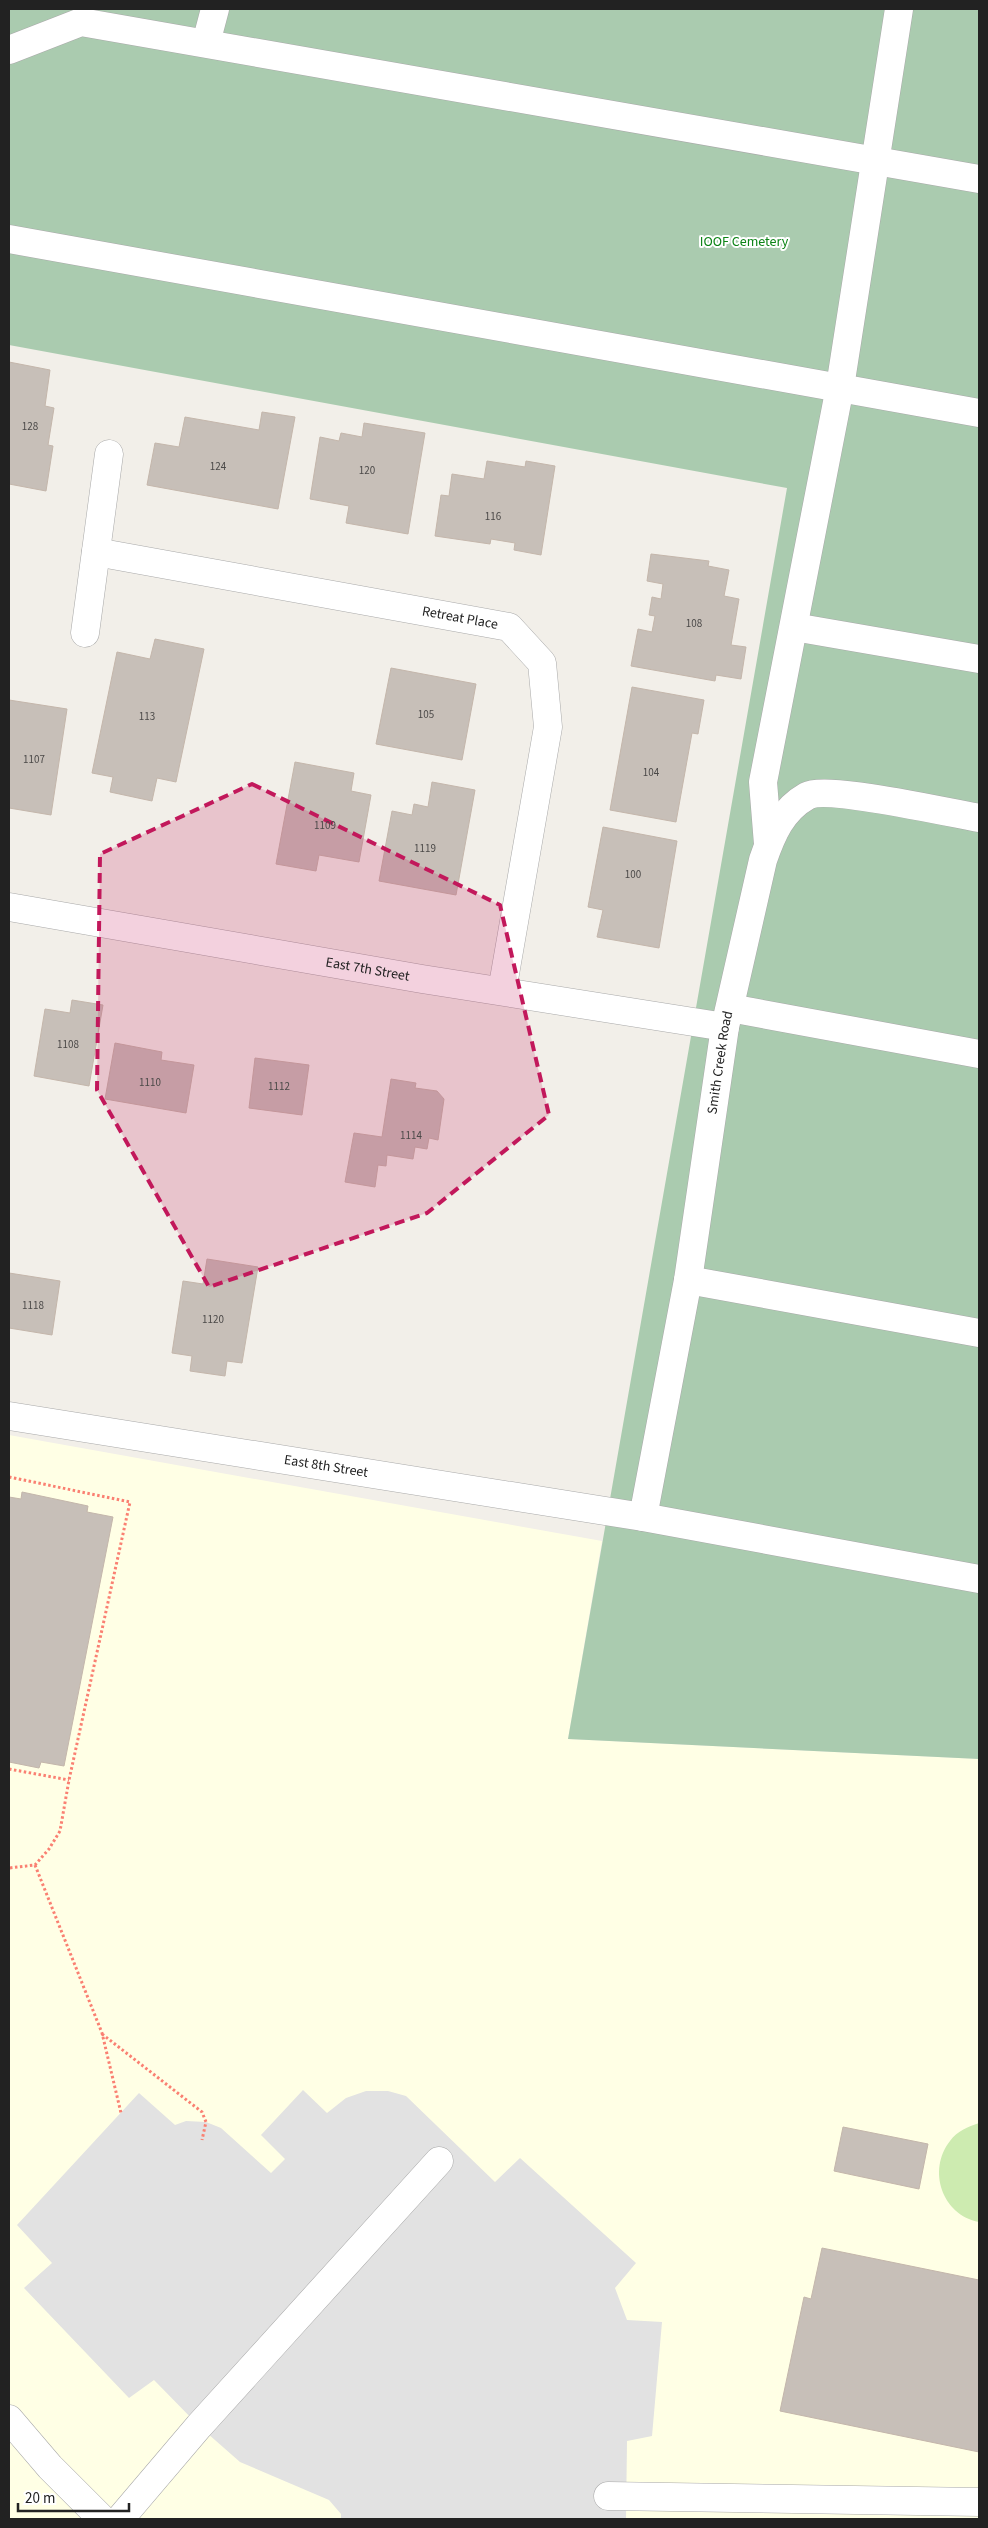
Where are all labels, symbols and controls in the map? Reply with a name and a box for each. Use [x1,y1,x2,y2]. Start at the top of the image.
park label: IOOF Cemetery [700,232,789,252]
house number: 128 [22,419,39,434]
house number: 124 [210,459,227,474]
house number: 120 [359,463,375,478]
house number: 116 [485,509,502,524]
street label: Retreat Place [420,601,500,635]
house number: 108 [686,616,703,631]
house number: 105 [418,707,434,722]
house number: 113 [139,709,155,724]
house number: 1107 [23,752,45,767]
house number: 104 [643,765,660,780]
house number: 1109 [314,818,336,833]
house number: 1119 [414,841,436,856]
house number: 100 [625,867,641,882]
street label: East 7th Street [324,952,411,987]
street label: Smith Creek Road [702,1009,738,1116]
house number: 1108 [57,1037,79,1052]
house number: 1110 [139,1075,161,1090]
house number: 1112 [268,1079,290,1094]
house number: 1114 [400,1128,422,1143]
house number: 1118 [22,1298,44,1313]
house number: 1120 [202,1312,224,1327]
street label: East 8th Street [283,1450,370,1483]
scale bar [18,2480,129,2512]
text: 20 m [25,2488,55,2509]

